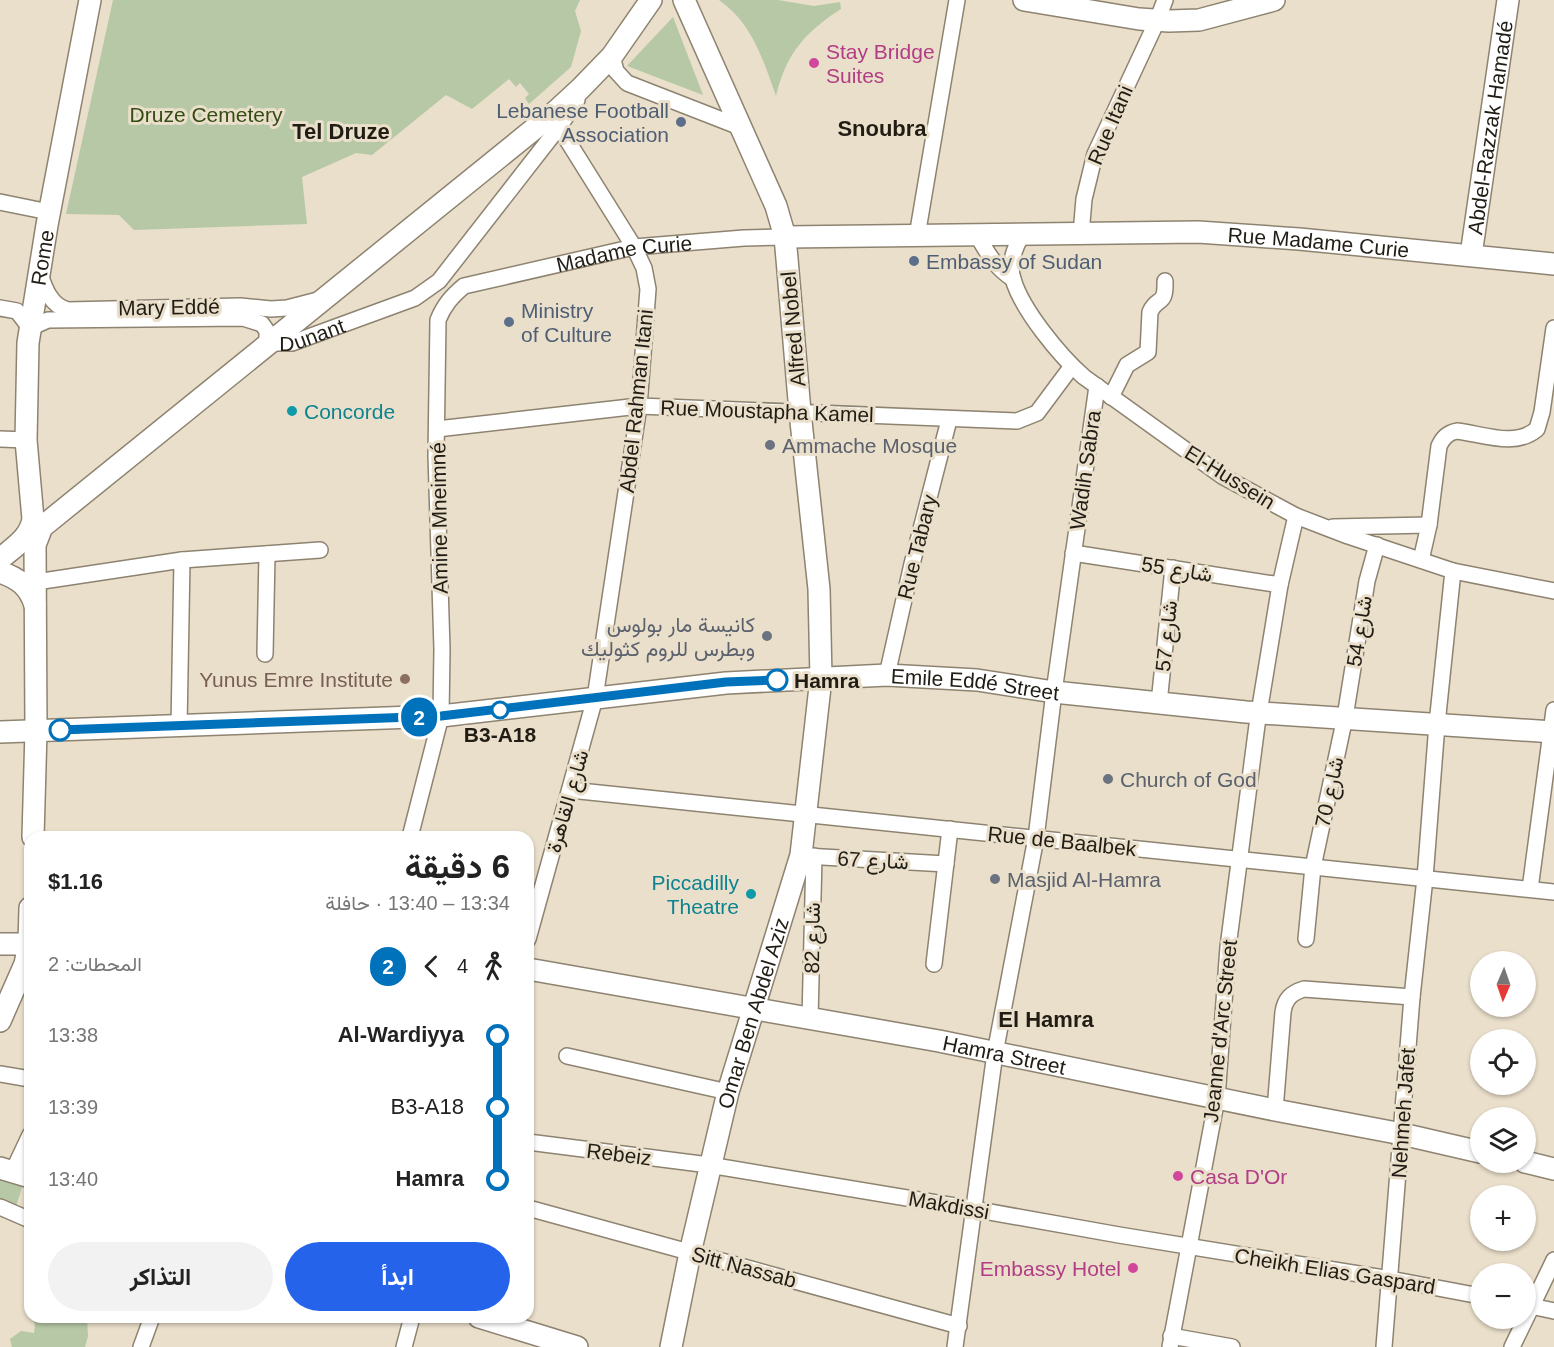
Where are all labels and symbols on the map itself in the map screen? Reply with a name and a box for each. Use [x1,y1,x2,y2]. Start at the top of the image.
street label: Abdel-Razzak Hamadé [1463,19,1516,236]
place label: Stay Bridge Suites [826,40,935,87]
marker: Stay Bridge Suites [807,56,821,70]
street label: Rue Itani [1083,82,1137,168]
place label: Lebanese Football Association [496,99,669,146]
park label: Druze Cemetery [130,103,283,126]
marker: Lebanese Football Association [674,115,688,129]
district label: Snoubra [837,116,927,141]
district label: Tel Druze [292,119,390,144]
street label: Rue Madame Curie [1227,223,1410,261]
street label: Rome [26,228,58,287]
street label: Madame Curie [554,231,693,276]
place label: Embassy of Sudan [926,250,1102,273]
marker: Embassy of Sudan [907,254,921,268]
street label: Alfred Nobel [777,270,809,388]
street label: Mary Eddé [118,295,220,319]
place label: Ministry of Culture [521,299,612,346]
street label: Abdel Rahman Itani [615,308,657,494]
street label: Dunant [279,313,348,355]
marker: Ministry of Culture [502,315,516,329]
street label: Rue Moustapha Kamel [660,396,874,426]
place label: Concorde [304,400,395,423]
marker: Concorde [285,404,299,418]
street label: Wadih Sabra [1065,408,1105,531]
place label: Ammache Mosque [782,434,957,457]
marker: Ammache Mosque [763,438,777,452]
street label: El-Hussein [1181,440,1279,514]
street label: Amine Mneimné [426,442,452,594]
street label: Rue Tabary [893,492,941,602]
street label: شارع 55 [1139,552,1214,589]
street label: شارع 54 [1342,594,1379,669]
street label: شارع 57 [1151,599,1184,673]
place label: كانيسة مار بولوس وبطرس للروم كثوليك [581,613,755,663]
marker: كانيسة مار بولوس وبطرس للروم كثوليك [760,629,774,643]
street label: Emile Eddé Street [890,664,1061,704]
place label: Yunus Emre Institute [199,668,393,691]
marker: Hamra [766,669,788,691]
place label: Hamra [794,669,860,692]
marker: Yunus Emre Institute [398,672,412,686]
line badge: 2 [400,698,438,736]
marker: B3-A18 [491,701,509,719]
unlabelled marker [49,719,71,741]
place label: B3-A18 [464,723,536,746]
street label: شارع القاهرة [541,747,596,856]
street label: شارع 70 [1310,755,1351,830]
place label: Church of God [1120,768,1257,791]
marker: Church of God [1101,772,1115,786]
street label: Rue de Baalbek [986,822,1138,860]
street label: شارع 67 [837,847,909,876]
place label: Masjid Al-Hamra [1007,868,1161,891]
place label: Piccadilly Theatre [651,871,739,918]
marker: Masjid Al-Hamra [988,872,1002,886]
marker: Piccadilly Theatre [744,887,758,901]
street label: شارع 82 [800,902,827,974]
street label: Omar Ben Abdel Aziz [713,915,793,1111]
street label: Jeanne d'Arc Street [1199,938,1241,1124]
north arrow [1470,951,1536,1017]
district label: El Hamra [998,1007,1094,1032]
street label: Hamra Street [941,1031,1068,1078]
street label: Nehmeh Jafet [1387,1047,1419,1179]
street label: Rebeiz [585,1139,653,1169]
place label: Casa D'Or [1190,1165,1287,1188]
marker: Casa D'Or [1171,1169,1185,1183]
street label: Makdissi [907,1187,991,1223]
street label: Sitt Nassab [689,1242,799,1292]
street label: Cheikh Elias Gaspard [1233,1244,1437,1298]
place label: Embassy Hotel [980,1257,1121,1280]
marker: Embassy Hotel [1126,1261,1140,1275]

